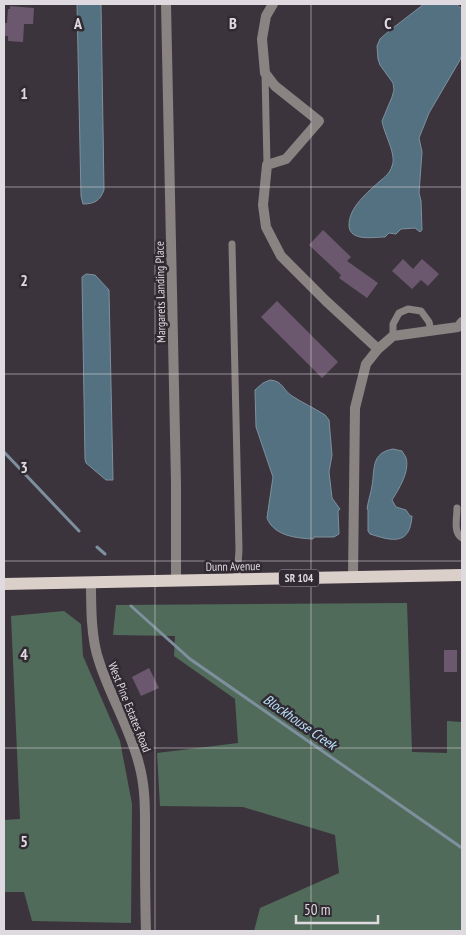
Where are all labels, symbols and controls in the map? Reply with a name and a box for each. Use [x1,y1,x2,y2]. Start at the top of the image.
text: A [73,13,83,33]
text: B [229,13,237,33]
text: C [384,13,392,33]
text: 1 [20,83,28,103]
street label: Margarets Landing Place [152,241,168,343]
text: 2 [20,270,28,290]
text: 3 [20,457,28,477]
street label: Dunn Avenue [206,558,260,574]
road number: SR 104 [279,570,319,586]
text: 4 [20,644,28,664]
street label: West Pine Estates Road [105,660,155,754]
water label: Blockhouse Creek [260,690,341,755]
text: 5 [20,831,28,851]
scale bar [296,892,378,924]
text: 50 m [304,900,330,919]

